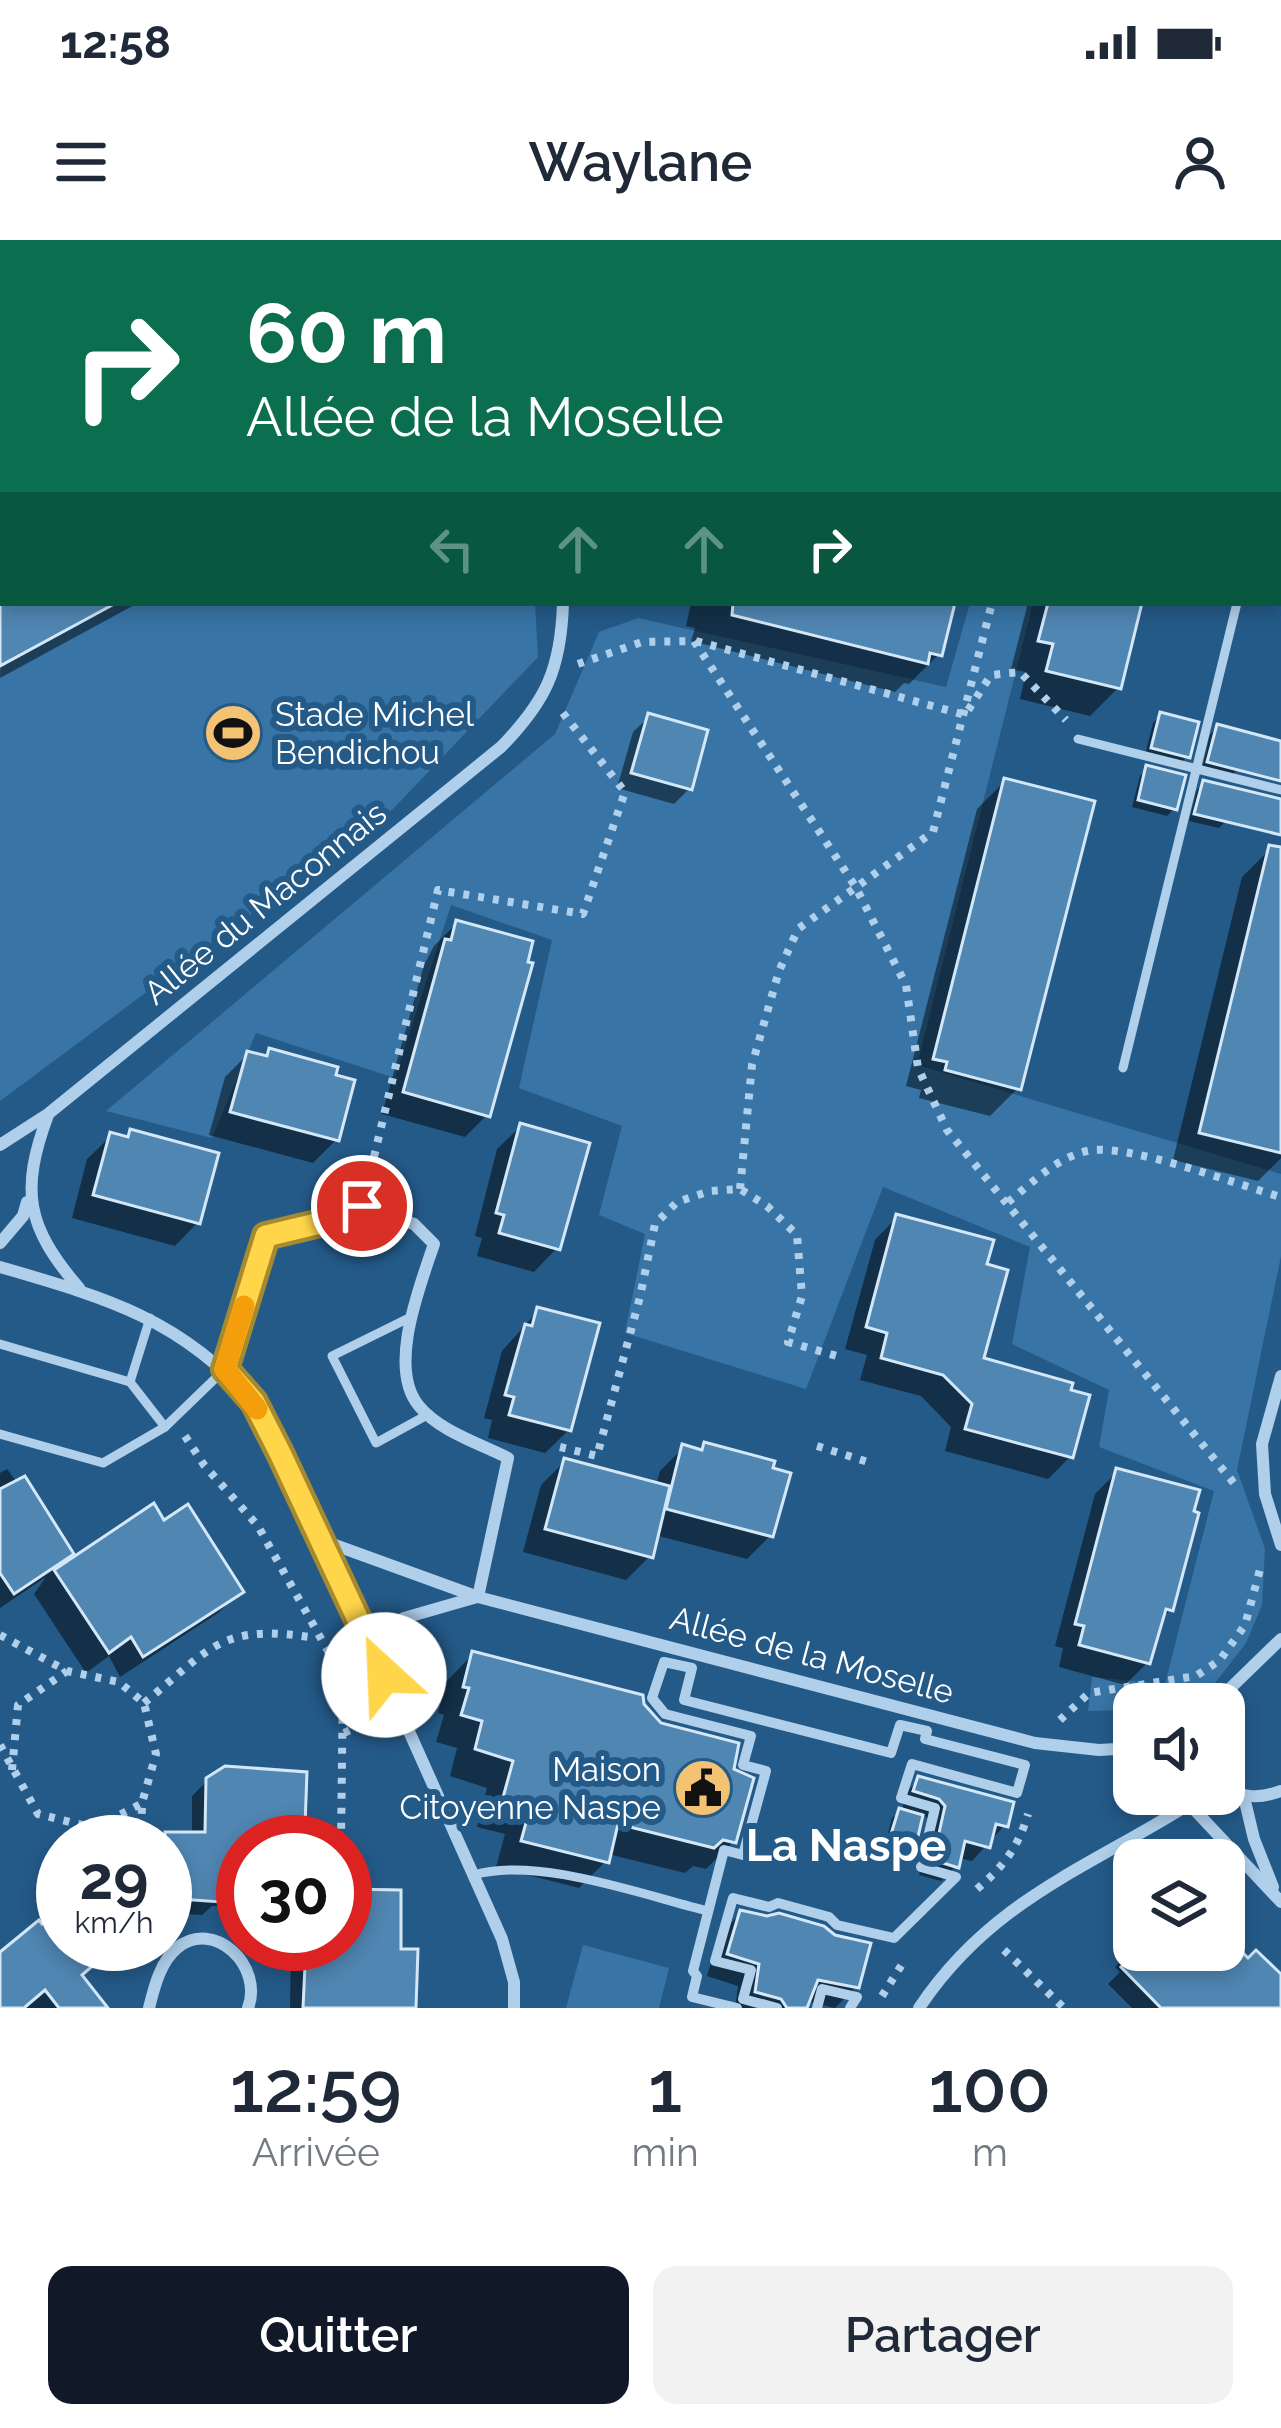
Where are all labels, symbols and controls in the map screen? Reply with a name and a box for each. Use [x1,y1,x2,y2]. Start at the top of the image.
text: 12:58 [60,16,171,69]
icon: menu [48,129,114,195]
icon: person [1167,129,1233,195]
text: Waylane [529,130,752,194]
text: 60 m [246,284,447,383]
icon: right [48,288,204,444]
text: Allée de la Moselle [246,385,724,449]
icon: left [419,516,485,582]
icon: ahead [545,516,611,582]
icon: ahead [671,516,737,582]
icon: right [797,516,863,582]
place label: Stade Michel Bendichou [275,695,475,772]
sports icon: Stade Michel Bendichou [202,702,264,764]
street label: Allée du Maconnais [136,793,394,1013]
pin [311,1155,413,1257]
icon: arrive [329,1173,395,1239]
street label: Allée de la Moselle [666,1598,958,1712]
position arrow [321,1612,447,1738]
map controls [1113,1683,1245,1971]
button: sound [1113,1683,1245,1815]
place label: Maison Citoyenne Naspe [400,1750,661,1827]
public building icon: Maison Citoyenne Naspe [672,1757,734,1819]
speed limit sign: 30 [216,1815,372,1971]
district label: La Naspe [746,1819,946,1872]
button: layers [1113,1839,1245,1971]
text: 29 [79,1843,149,1913]
text: km/h [74,1905,154,1940]
text: 12:59 [230,2044,402,2129]
text: 1 [648,2044,682,2129]
text: 100 [929,2044,1051,2129]
text: Arrivée [252,2129,380,2175]
text: min [632,2129,699,2175]
text: m [972,2129,1008,2175]
button: Quitter [48,2266,629,2404]
button: Partager [653,2266,1233,2404]

